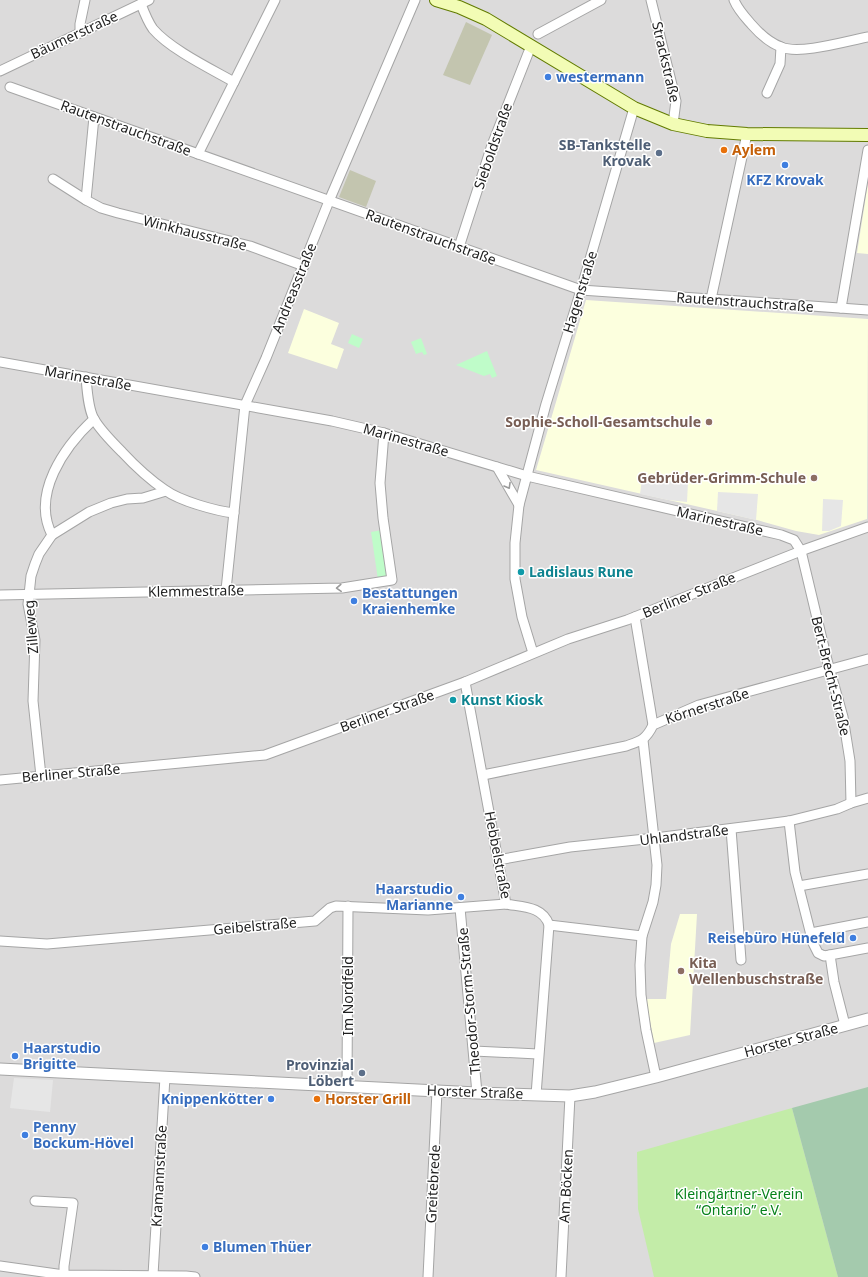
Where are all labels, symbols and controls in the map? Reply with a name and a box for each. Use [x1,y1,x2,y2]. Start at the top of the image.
street label: Bäumerstraße [27,6,121,63]
street label: Strackstraße [648,20,685,104]
place label: westermann [556,67,644,86]
marker: westermann [543,72,553,82]
street label: Rautenstrauchstraße [58,95,194,160]
street label: Sieboldstraße [469,100,516,192]
place label: SB-Tankstelle Krovak [559,135,651,170]
place label: Aylem [732,140,776,159]
marker: Aylem [719,145,729,155]
marker: SB-Tankstelle Krovak [654,148,664,158]
marker: KFZ Krovak [780,160,790,170]
place label: KFZ Krovak [746,170,824,189]
street label: Rautenstrauchstraße [363,204,499,269]
street label: Winkhausstraße [141,210,249,255]
street label: Andreasstraße [267,240,320,336]
street label: Hagenstraße [558,248,601,335]
street label: Rautenstrauchstraße [676,287,815,316]
street label: Marinestraße [43,360,133,395]
place label: Sophie-Scholl-Gesamtschule [505,412,701,431]
marker: Sophie-Scholl-Gesamtschule [704,417,714,427]
street label: Marinestraße [361,418,451,461]
place label: Gebrüder-Grimm-Schule [637,468,806,487]
marker: Gebrüder-Grimm-Schule [809,473,819,483]
one-way arrow [503,482,511,489]
street label: Marinestraße [675,501,765,540]
place label: Ladislaus Rune [529,562,633,581]
marker: Ladislaus Rune [516,567,526,577]
street label: Berliner Straße [639,567,738,622]
street label: Klemmestraße [148,580,244,601]
one-way arrow [336,583,342,592]
place label: Bestattungen Kraienhemke [362,583,458,618]
marker: Bestattungen Kraienhemke [349,596,359,606]
street label: Zilleweg [19,599,42,655]
street label: Bert-Brecht-Straße [807,614,856,738]
street label: Körnerstraße [662,683,751,728]
street label: Berliner Straße [337,685,437,736]
place label: Kunst Kiosk [461,690,543,709]
marker: Kunst Kiosk [448,695,458,705]
street label: Berliner Straße [21,759,121,786]
street label: Hebbelstraße [481,809,516,900]
street label: Uhlandstraße [638,820,730,849]
place label: Haarstudio Marianne [375,879,453,914]
marker: Haarstudio Marianne [456,892,466,902]
street label: Geibelstraße [212,912,298,939]
street label: Theodor-Storm-Straße [453,927,484,1075]
place label: Reisebüro Hünefeld [708,928,845,947]
marker: Reisebüro Hünefeld [848,933,858,943]
place label: Kita Wellenbuschstraße [689,953,823,988]
street label: Im Nordfeld [338,956,357,1036]
marker: Kita Wellenbuschstraße [676,966,686,976]
street label: Horster Straße [742,1018,840,1061]
place label: Haarstudio Brigitte [23,1038,101,1073]
marker: Haarstudio Brigitte [10,1051,20,1061]
place label: Provinzial Löbert [286,1055,354,1090]
marker: Provinzial Löbert [357,1068,367,1078]
street label: Horster Straße [426,1080,524,1103]
place label: Knippenkötter [161,1089,264,1108]
place label: Horster Grill [325,1089,411,1108]
marker: Knippenkötter [266,1094,276,1104]
marker: Horster Grill [312,1094,322,1104]
place label: Penny Bockum-Hövel [33,1117,134,1152]
street label: Kramannstraße [146,1124,171,1227]
marker: Penny Bockum-Hövel [20,1130,30,1140]
street label: Greitebrede [421,1144,444,1224]
street label: Am Böcken [554,1149,577,1223]
park label: Kleingärtner-Verein “Ontario” e.V. [675,1184,803,1219]
place label: Blumen Thüer [213,1237,312,1256]
marker: Blumen Thüer [200,1242,210,1252]

